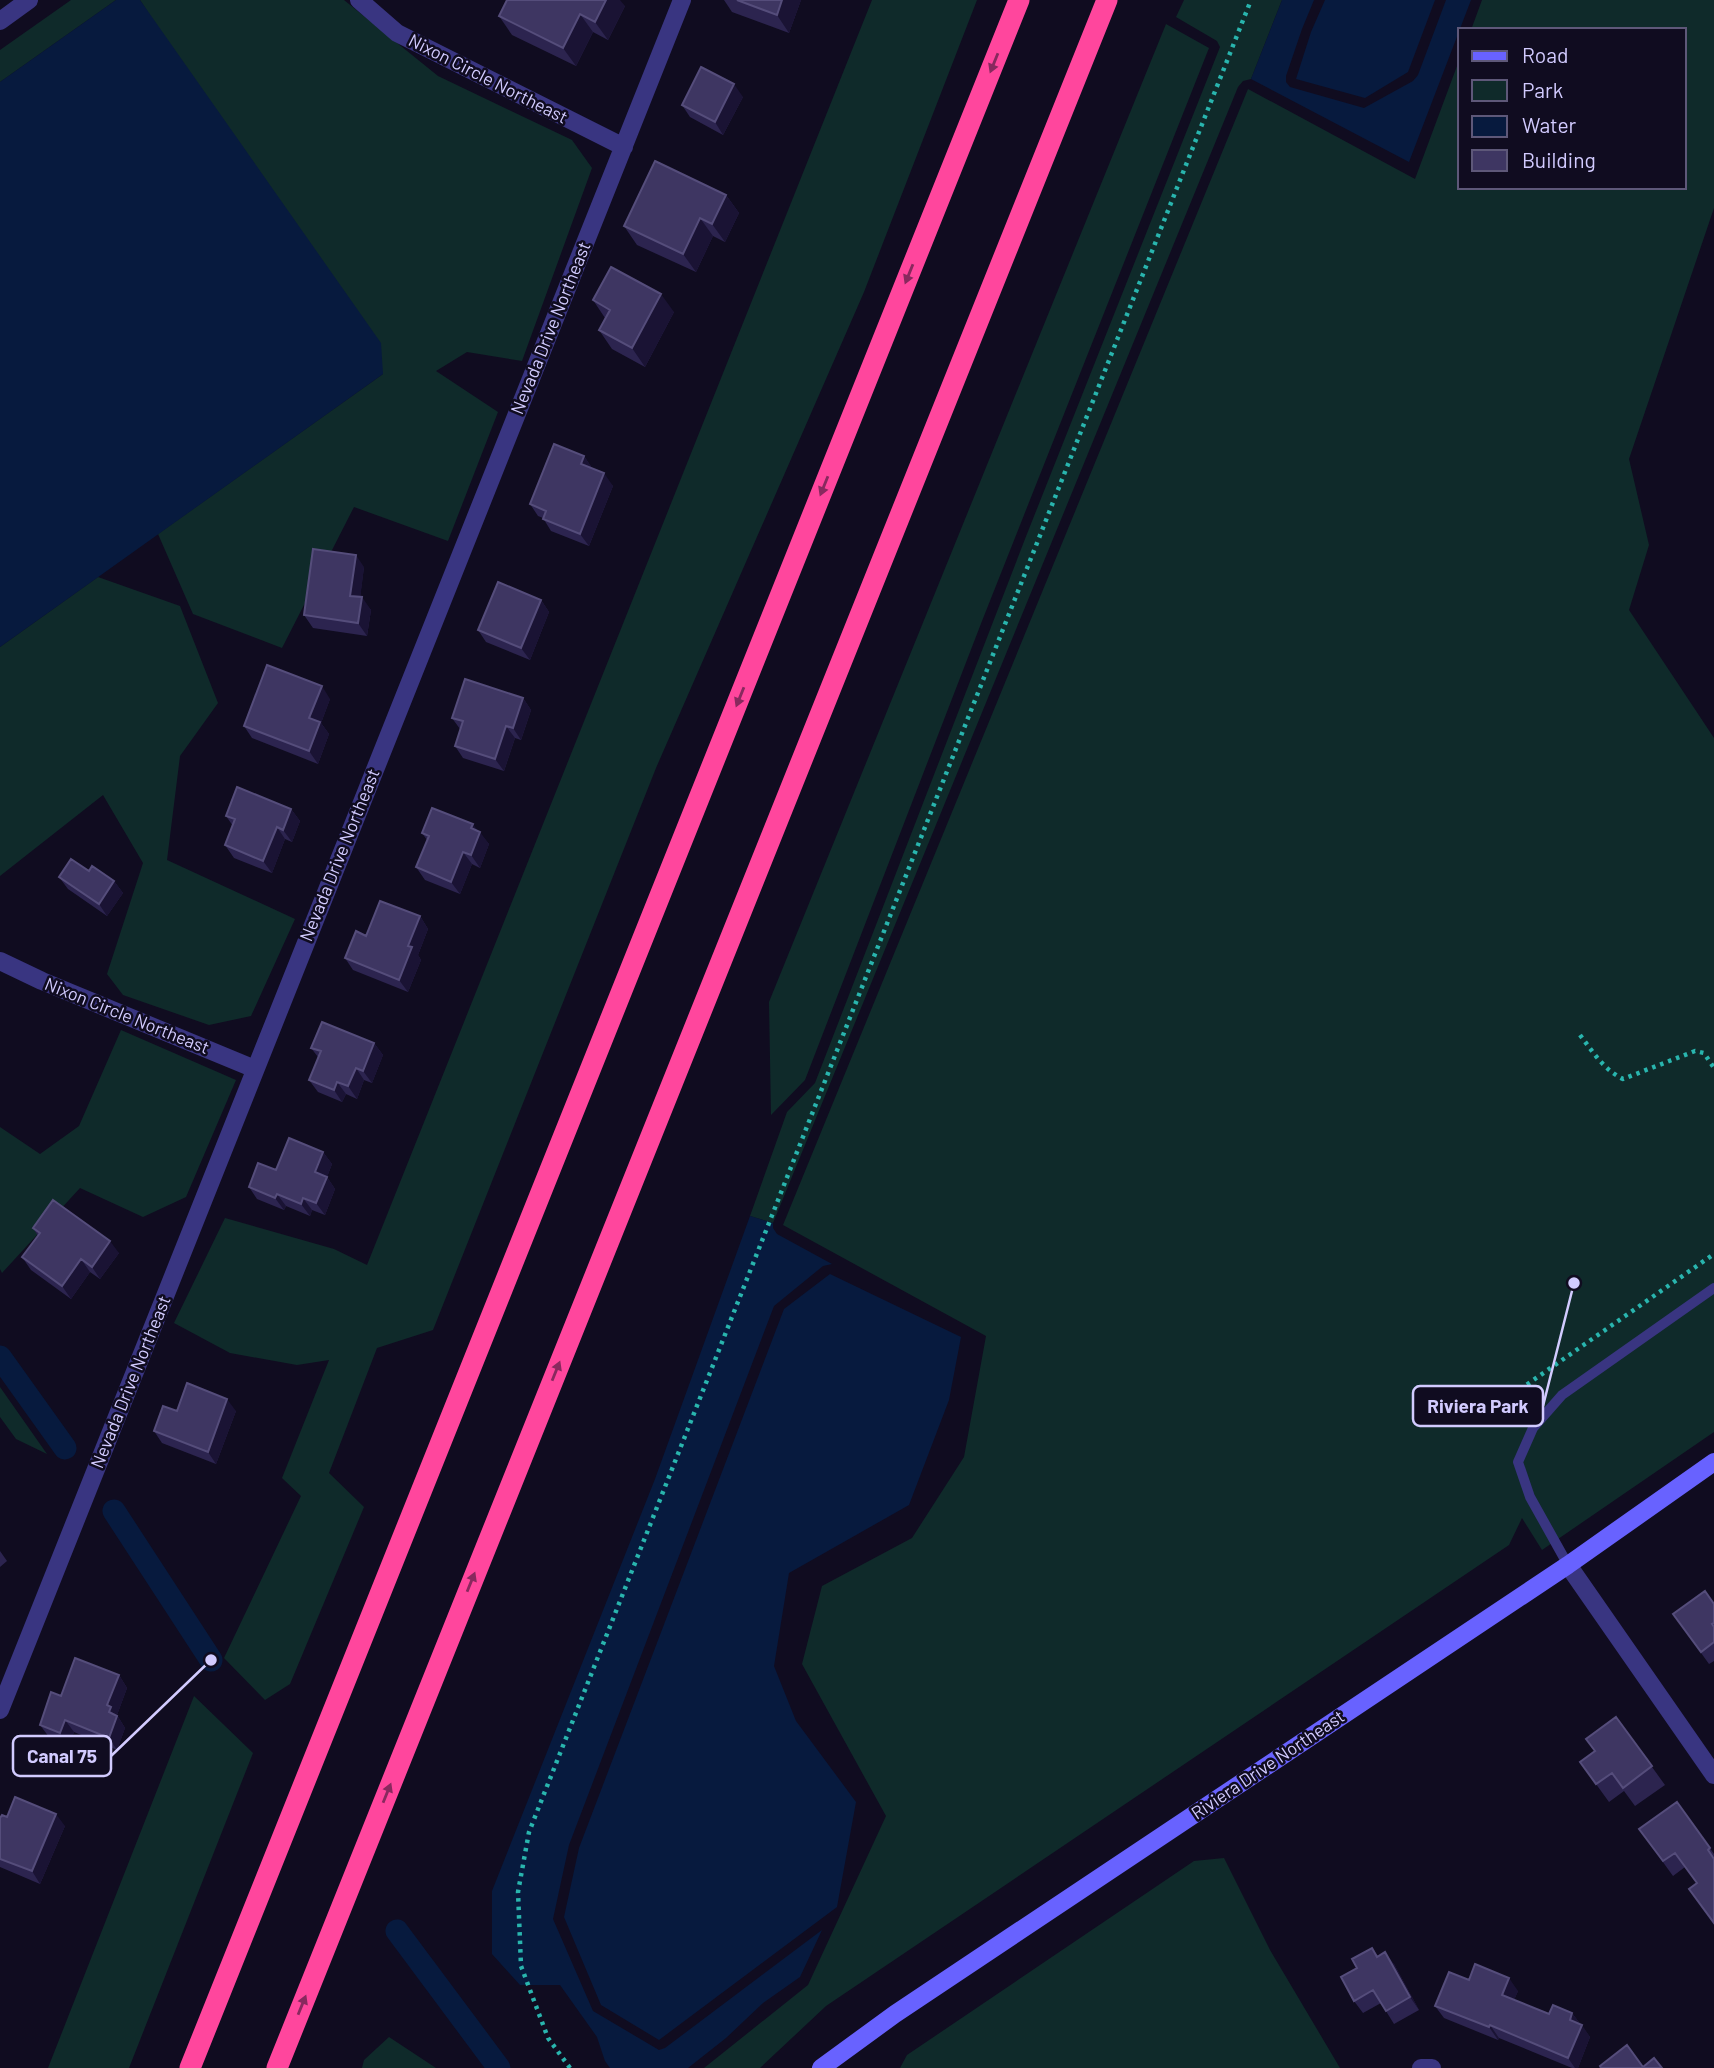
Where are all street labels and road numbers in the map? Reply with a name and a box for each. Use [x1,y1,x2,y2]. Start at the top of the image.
street label: Nixon Circle Northeast [405,28,572,128]
street label: Nevada Drive Northeast [505,238,595,417]
street label: Nevada Drive Northeast [294,765,384,944]
street label: Nixon Circle Northeast [42,972,213,1058]
street label: Nevada Drive Northeast [85,1292,175,1471]
street label: Riviera Drive Northeast [1187,1705,1348,1824]

